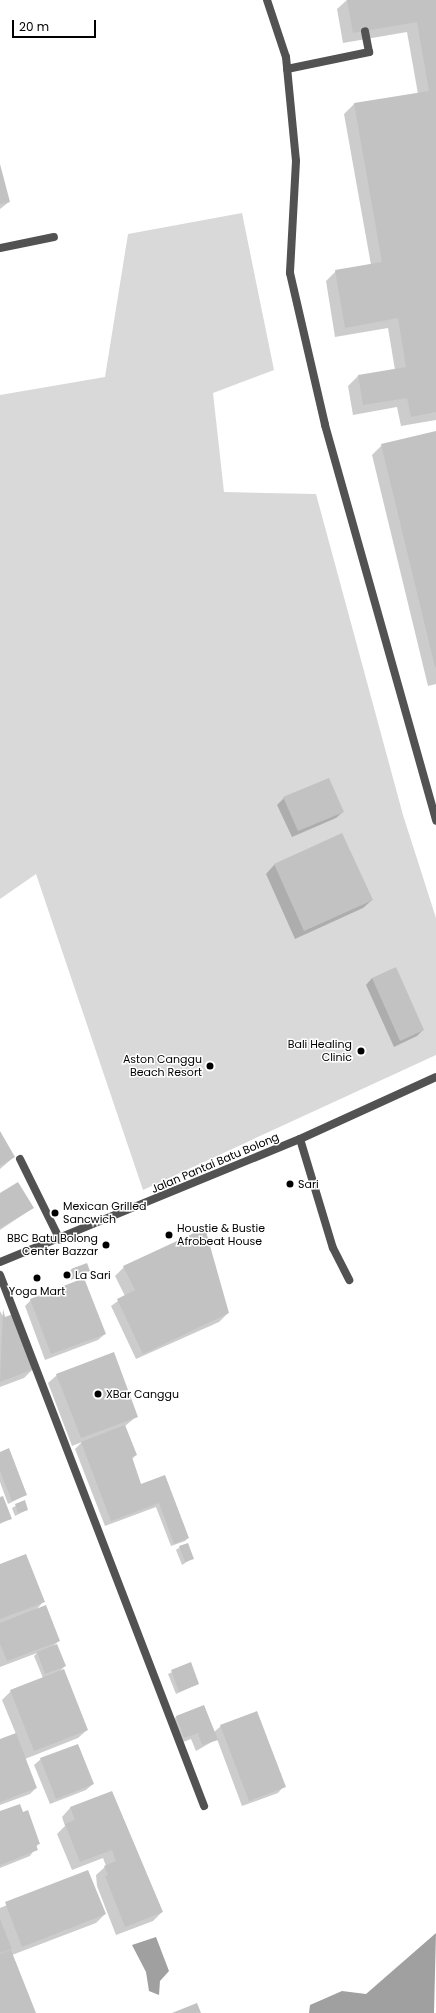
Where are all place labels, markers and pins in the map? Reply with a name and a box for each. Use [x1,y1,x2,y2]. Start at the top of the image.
place label: Bali Healing Clinic [288,1038,352,1064]
marker: Bali Healing Clinic [355,1045,367,1057]
place label: Aston Canggu Beach Resort [123,1053,202,1079]
marker: Aston Canggu Beach Resort [205,1061,215,1071]
place label: Sari [298,1177,319,1191]
marker: Sari [285,1179,295,1189]
place label: Mexican Grilled Sancwich [63,1200,146,1226]
marker: Mexican Grilled Sancwich [50,1208,60,1218]
place label: Houstie & Bustie Afrobeat House [177,1222,265,1248]
marker: Houstie & Bustie Afrobeat House [164,1230,174,1240]
place label: BBC Batu Bolong Center Bazzar [7,1232,98,1258]
marker: BBC Batu Bolong Center Bazzar [101,1240,111,1250]
place label: La Sari [75,1268,111,1282]
marker: La Sari [62,1270,72,1280]
marker: Yoga Mart [32,1273,42,1283]
place label: Yoga Mart [9,1284,65,1298]
place label: XBar Canggu [106,1387,179,1401]
marker: XBar Canggu [93,1389,103,1399]

